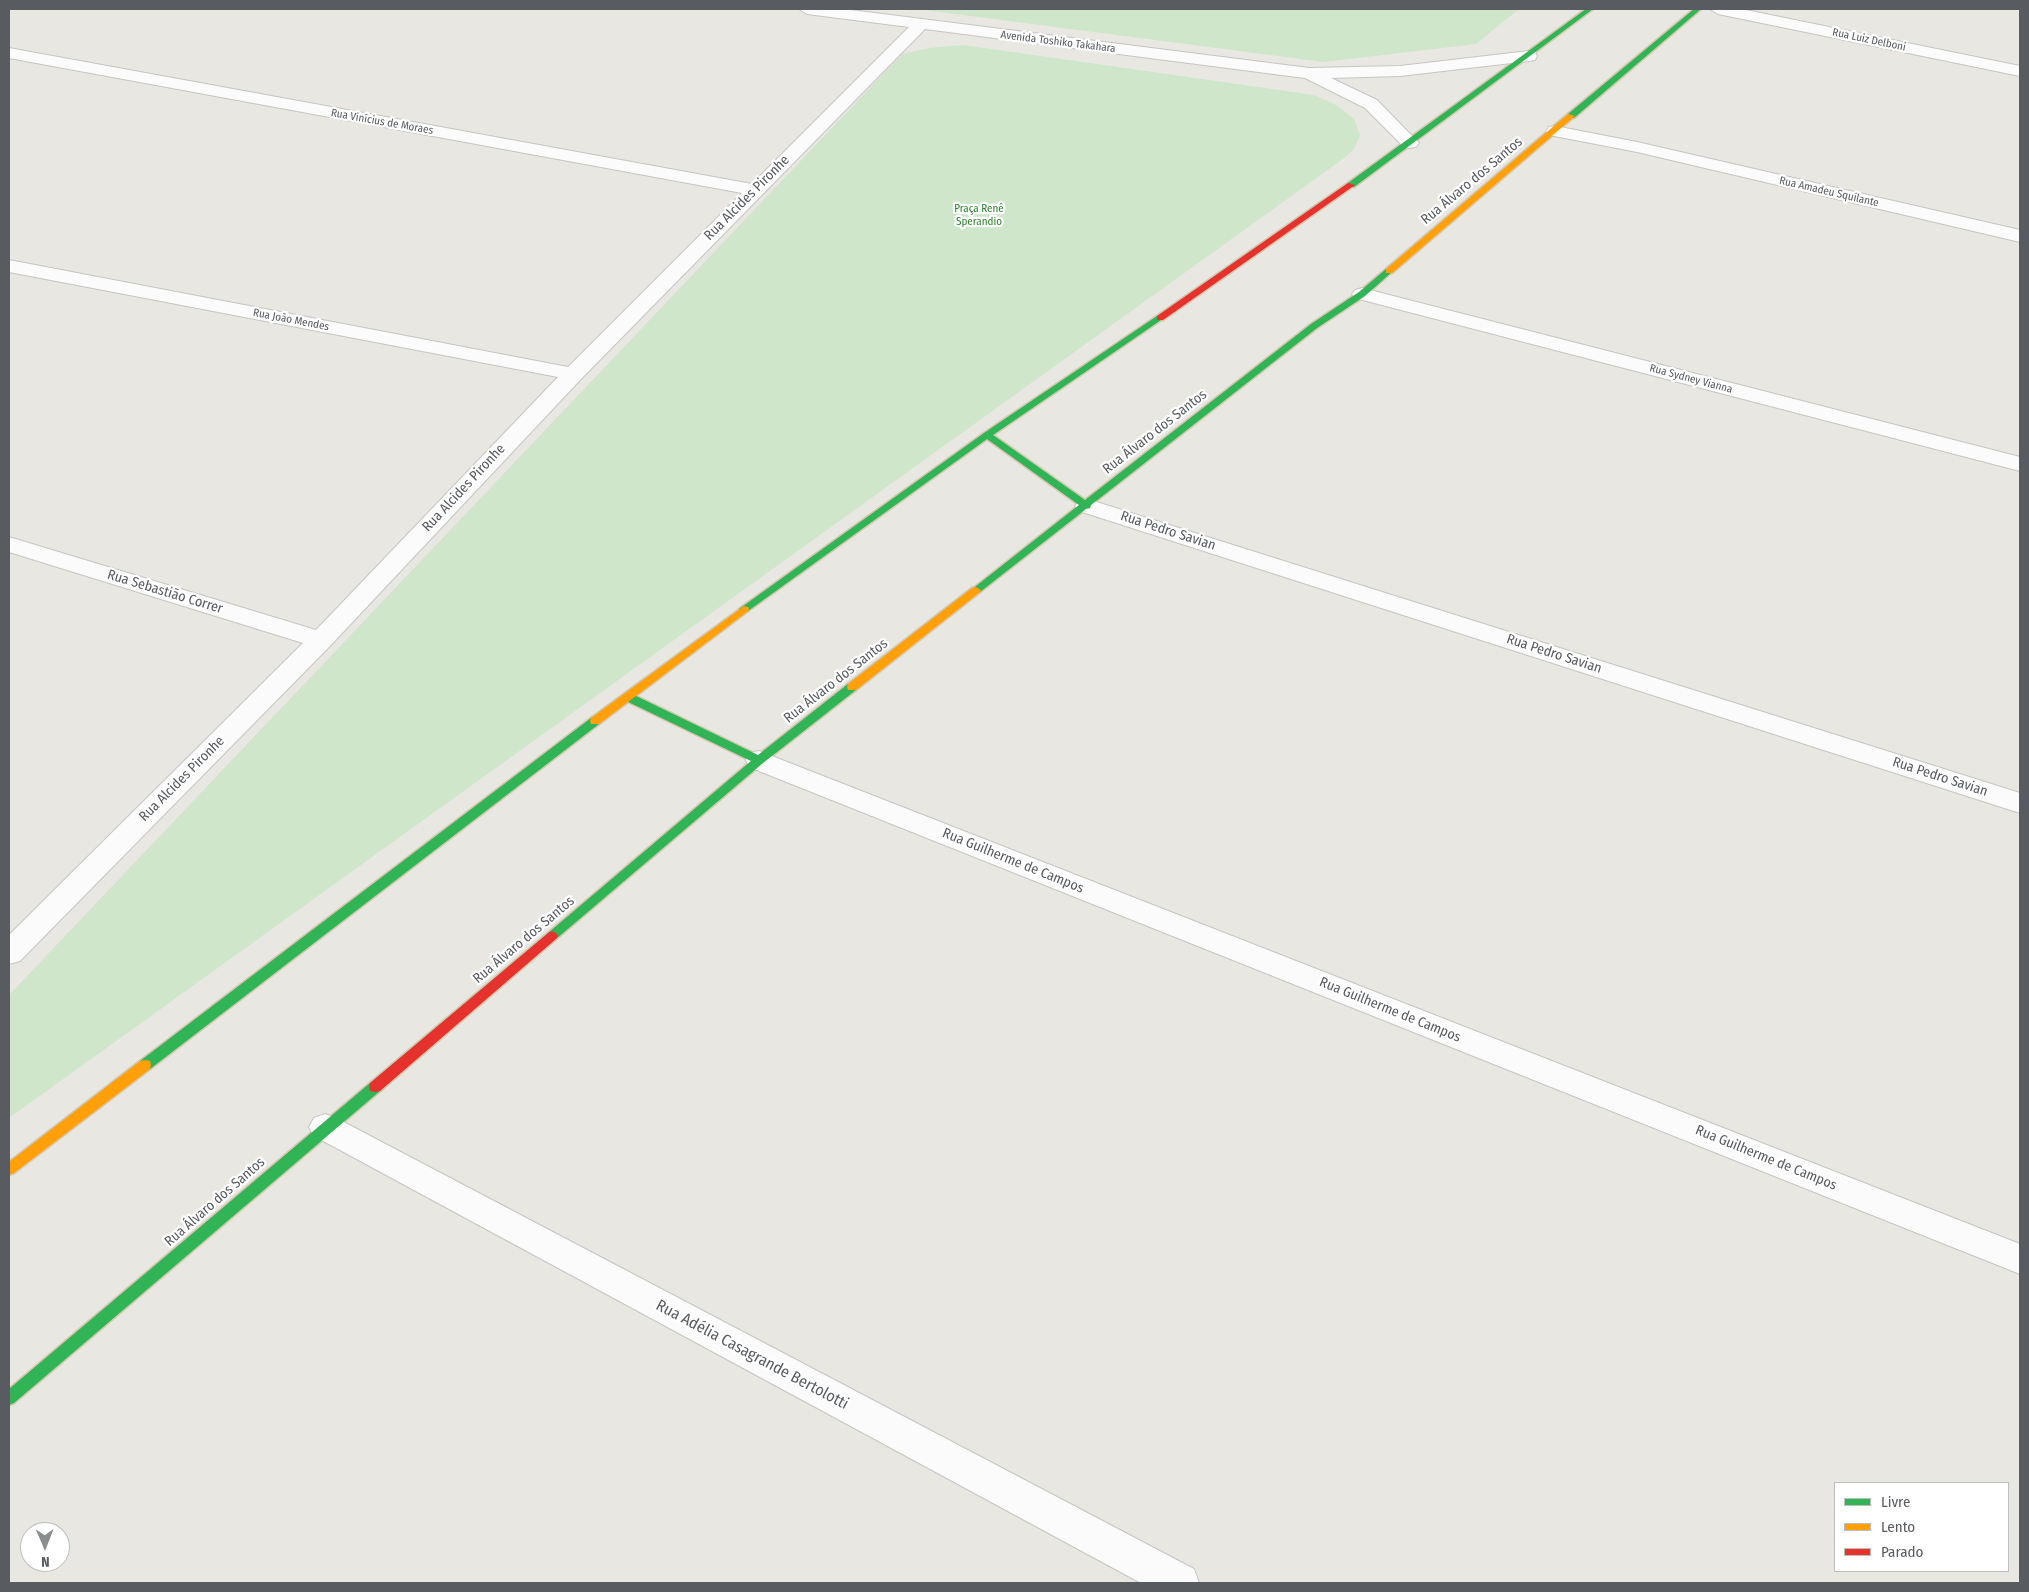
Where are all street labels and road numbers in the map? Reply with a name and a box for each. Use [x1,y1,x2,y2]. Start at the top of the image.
street label: Rua Luiz Delboni [1831,26,1907,54]
street label: Avenida Toshiko Takahara [1000,28,1116,56]
street label: Rua Vinícius de Moraes [330,106,434,138]
street label: Rua Álvaro dos Santos [1418,134,1526,228]
street label: Rua Alcides Pironhe [701,152,793,244]
street label: Rua Amadeu Squilante [1778,174,1880,210]
street label: Rua João Mendes [252,306,330,334]
street label: Rua Sydney Vianna [1648,362,1734,396]
street label: Rua Álvaro dos Santos [1100,386,1210,478]
street label: Rua Alcides Pironhe [419,441,509,535]
street label: Rua Pedro Savian [1118,508,1218,554]
street label: Rua Sebastião Correr [105,566,225,618]
street label: Rua Pedro Savian [1504,631,1604,677]
street label: Rua Álvaro dos Santos [781,635,891,727]
street label: Rua Alcides Pironhe [136,733,228,825]
street label: Rua Pedro Savian [1890,754,1990,800]
street label: Rua Guilherme de Campos [940,825,1086,897]
street label: Rua Álvaro dos Santos [470,893,578,987]
street label: Rua Guilherme de Campos [1317,974,1463,1046]
street label: Rua Guilherme de Campos [1693,1122,1839,1194]
street label: Rua Álvaro dos Santos [162,1154,268,1250]
street label: Rua Adélia Casagrande Bertolotti [652,1296,852,1414]

